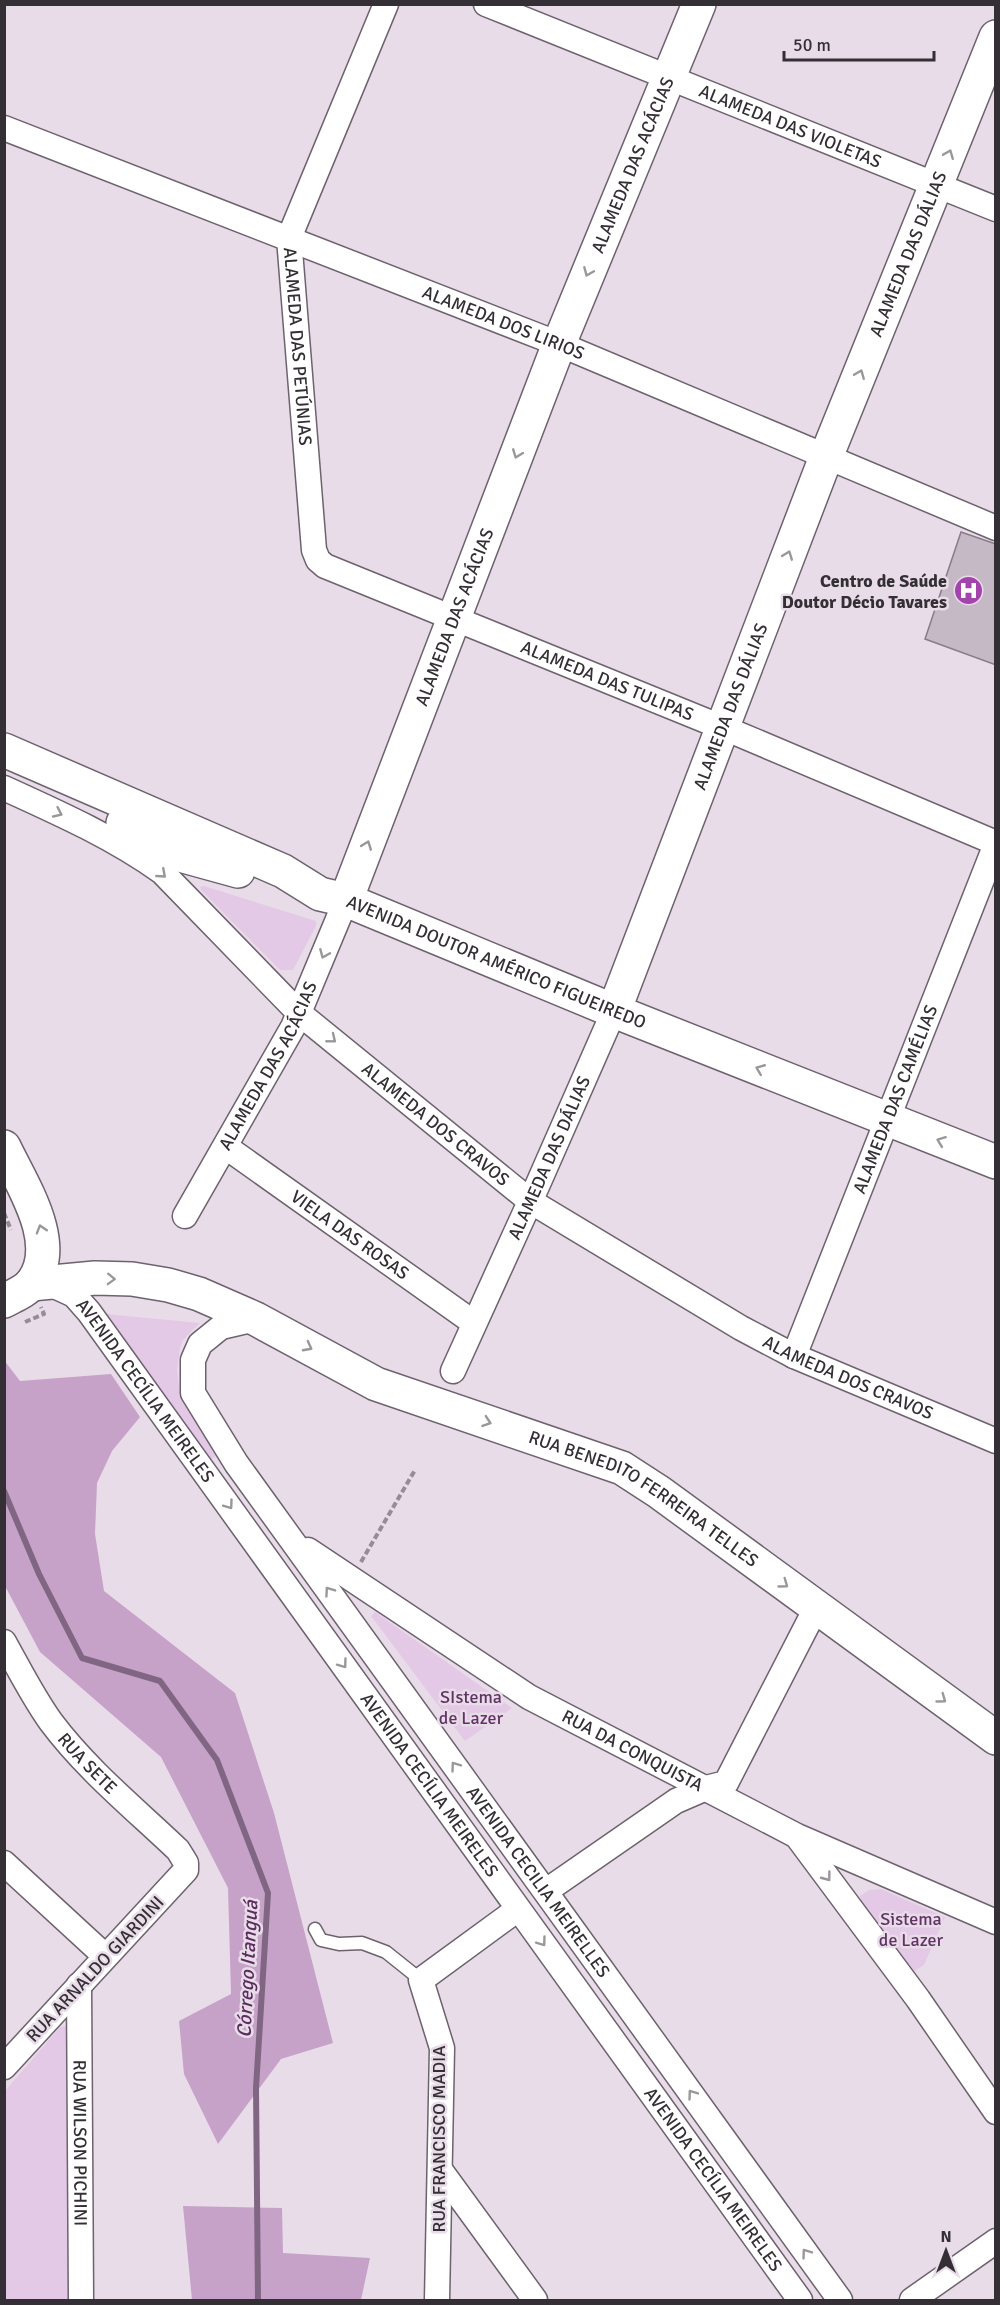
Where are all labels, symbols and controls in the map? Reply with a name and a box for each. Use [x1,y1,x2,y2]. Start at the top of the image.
scale bar [784,24,934,62]
text: 50 m [793,34,831,56]
street label: ALAMEDA DAS ACÁCIAS [587,74,679,256]
street label: ALAMEDA DAS VIOLETAS [696,80,885,173]
one-way arrow [942,149,954,160]
street label: ALAMEDA DAS DÁLIAS [865,168,951,340]
street label: ALAMEDA DAS PETÚNIAS [279,246,317,446]
one-way arrow [583,266,595,277]
street label: ALAMEDA DOS LIRIOS [419,281,588,364]
one-way arrow [853,369,865,380]
one-way arrow [511,448,524,458]
street label: ALAMEDA DAS ACÁCIAS [410,525,498,709]
one-way arrow [780,550,793,561]
place label: Centro de Saúde Doutor Décio Tavares [782,570,947,613]
hospital icon: Centro de Saúde Doutor Décio Tavares [952,575,984,607]
street label: ALAMEDA DAS DÁLIAS [689,620,772,793]
street label: ALAMEDA DAS TULIPAS [518,636,697,726]
one-way arrow [51,805,62,817]
one-way arrow [360,841,372,852]
one-way arrow [156,867,166,878]
street label: AVENIDA DOUTOR AMÉRICO FIGUEIREDO [343,890,649,1034]
one-way arrow [319,948,331,959]
street label: ALAMEDA DAS ACÁCIAS [214,978,322,1154]
street label: ALAMEDA DAS CAMÉLIAS [848,1002,942,1197]
one-way arrow [325,1032,336,1043]
street label: ALAMEDA DOS CRAVOS [357,1058,514,1191]
one-way arrow [755,1064,766,1076]
street label: ALAMEDA DAS DÁLIAS [503,1072,595,1243]
one-way arrow [936,1136,947,1148]
street label: VIELA DAS ROSAS [287,1186,413,1284]
one-way arrow [36,1224,48,1235]
one-way arrow [106,1273,115,1285]
street label: AVENIDA CECÍLIA MEIRELES [71,1294,219,1487]
street label: ALAMEDA DOS CRAVOS [759,1331,937,1424]
one-way arrow [302,1340,312,1351]
one-way arrow [481,1415,492,1428]
street label: RUA BENEDITO FERREIRA TELLES [526,1426,763,1572]
one-way arrow [222,1499,233,1510]
one-way arrow [778,1577,789,1588]
one-way arrow [325,1586,336,1597]
one-way arrow [335,1657,346,1668]
park label: SIstema de Lazer [439,1686,504,1729]
street label: AVENIDA CECÍLIA MEIRELES [356,1689,503,1881]
one-way arrow [935,1692,946,1703]
street label: RUA DA CONQUISTA [558,1705,707,1796]
street label: RUA SETE [53,1728,122,1799]
one-way arrow [452,1762,463,1773]
street label: AVENIDA CECILIA MEIRELLES [462,1782,615,1982]
one-way arrow [820,1870,831,1881]
street label: RUA ARNALDO GIARDINI [21,1891,169,2047]
water label: Córrego Itanguá [231,1898,264,2038]
park label: Sistema de Lazer [879,1908,944,1951]
one-way arrow [534,1935,545,1946]
street label: RUA FRANCISCO MADIA [428,2046,450,2232]
street label: RUA WILSON PICHINI [68,2060,92,2226]
street label: AVENIDA CECÍLIA MEIRELES [640,2083,787,2276]
one-way arrow [689,2090,700,2101]
north arrow [916,2221,976,2281]
text: N [940,2227,952,2247]
one-way arrow [802,2248,813,2259]

